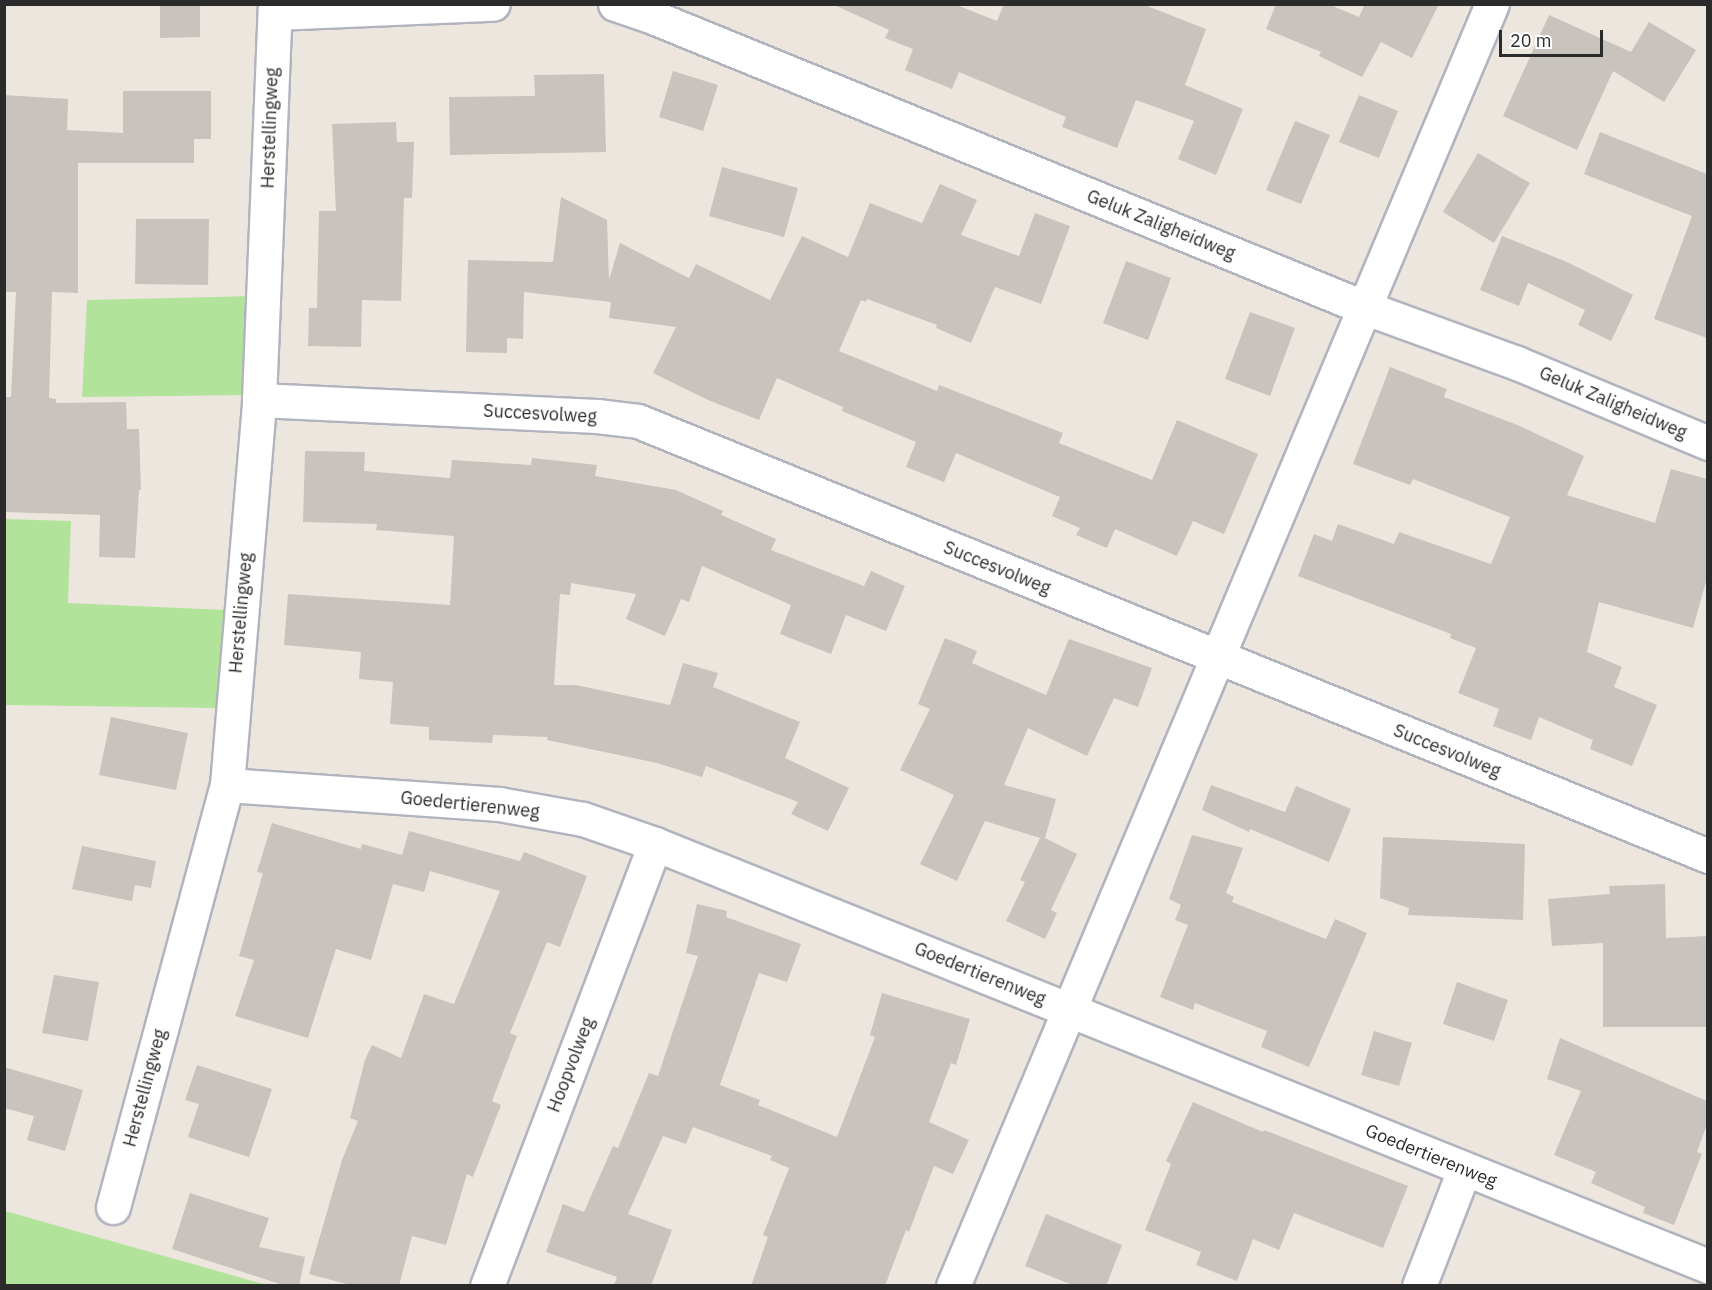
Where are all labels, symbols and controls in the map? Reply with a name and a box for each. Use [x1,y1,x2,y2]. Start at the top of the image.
scale bar [1502,18,1606,56]
text: 20 m [1510,29,1552,52]
street label: Herstellingweg [257,67,283,189]
street label: Geluk Zaligheidweg [1084,185,1238,265]
street label: Geluk Zaligheidweg [1536,362,1690,444]
street label: Succesvolweg [483,400,597,428]
street label: Succesvolweg [940,537,1054,599]
street label: Herstellingweg [225,552,257,674]
street label: Succesvolweg [1390,720,1504,782]
street label: Goedertierenweg [399,787,541,823]
street label: Goedertierenweg [911,938,1049,1010]
street label: Hoopvolweg [543,1014,599,1116]
street label: Herstellingweg [119,1027,171,1149]
street label: Goedertierenweg [1362,1120,1500,1192]

